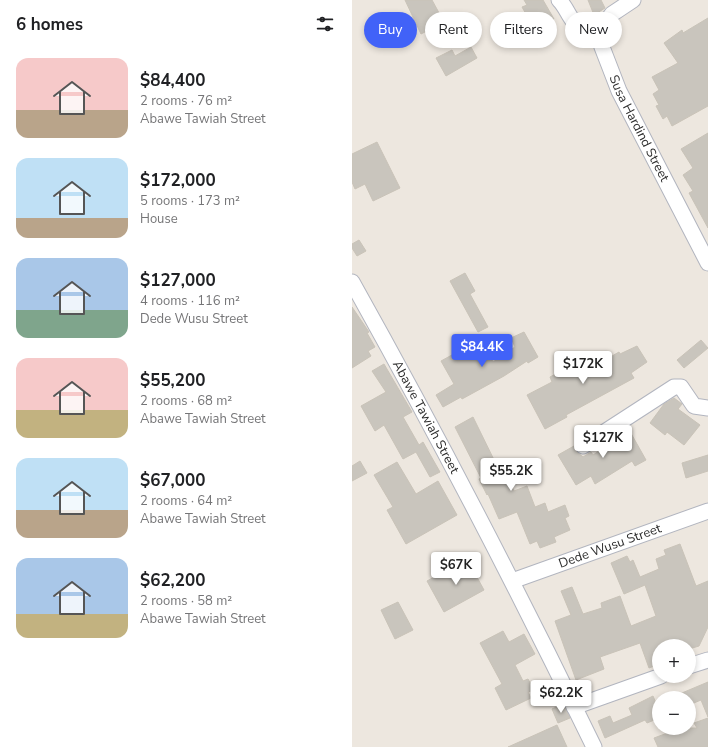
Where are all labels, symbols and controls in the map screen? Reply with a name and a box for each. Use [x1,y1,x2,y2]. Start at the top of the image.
chip: Buy [364,12,417,48]
chip: Rent [425,12,482,48]
chip: Filters [490,12,557,48]
chip: New [565,12,622,48]
text: 6 homes [16,13,83,36]
icon: filters [314,13,336,35]
text: $84,400 [140,69,205,92]
street label: Susa Hardind Street [605,72,674,185]
icon: home [48,74,96,122]
text: 2 rooms · 76 m² [140,92,232,110]
text: Abawe Tawiah Street [140,110,266,128]
text: $172,000 [140,169,216,192]
icon: home [48,174,96,222]
text: 5 rooms · 173 m² [140,192,240,210]
text: House [140,210,178,228]
text: $127,000 [140,269,216,292]
icon: home [48,274,96,322]
text: 4 rooms · 116 m² [140,292,240,310]
text: Dede Wusu Street [140,310,248,328]
pin: $84.4K [449,334,515,368]
text: $84.4K [460,338,504,356]
pin: $172K [555,351,611,385]
text: $172K [563,355,603,373]
street label: Abawe Tawiah Street [388,357,464,477]
text: $55,200 [140,369,205,392]
icon: home [48,374,96,422]
text: 2 rooms · 68 m² [140,392,232,410]
text: Abawe Tawiah Street [140,410,266,428]
pin: $127K [575,425,631,459]
text: $127K [583,429,623,447]
pin: $55.2K [478,458,544,492]
text: $55.2K [489,462,533,480]
text: $67,000 [140,469,205,492]
icon: home [48,474,96,522]
text: 2 rooms · 64 m² [140,492,232,510]
text: Abawe Tawiah Street [140,510,266,528]
street label: Dede Wusu Street [556,519,664,573]
pin: $67K [432,552,480,586]
text: $67K [440,556,472,574]
text: $62,200 [140,569,205,592]
icon: home [48,574,96,622]
text: 2 rooms · 58 m² [140,592,232,610]
text: Abawe Tawiah Street [140,610,266,628]
map controls [652,639,696,735]
button: + [652,639,696,683]
pin: $62.2K [528,680,594,714]
text: $62.2K [539,684,583,702]
button: − [652,691,696,735]

